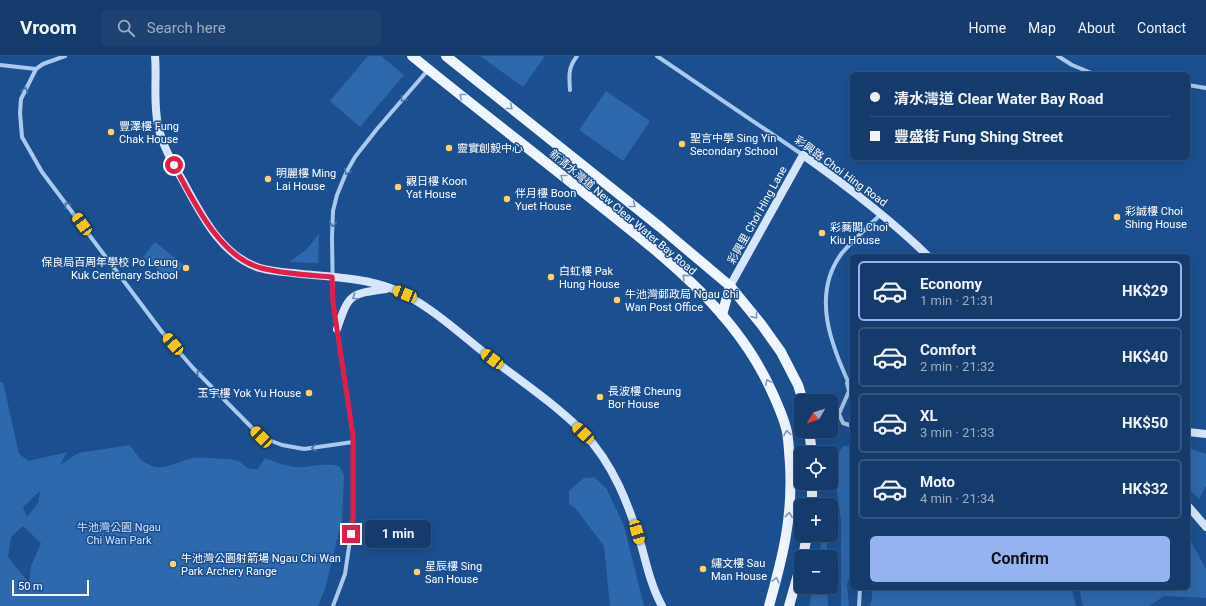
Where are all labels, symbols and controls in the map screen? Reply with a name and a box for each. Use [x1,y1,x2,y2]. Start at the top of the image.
search box [101,10,381,46]
text: Vroom [20,16,77,39]
icon: search [115,17,137,39]
text: Search here [147,19,226,37]
text: Home [968,20,1006,36]
text: Map [1028,20,1056,36]
text: About [1078,20,1115,36]
text: Contact [1137,20,1186,36]
one-way arrow [20,86,28,94]
text: 清水灣道 Clear Water Bay Road [894,90,1104,108]
one-way arrow [400,94,407,102]
one-way arrow [459,94,466,101]
one-way arrow [505,102,512,109]
place label: 豐澤樓 Fung Chak House [119,120,179,146]
marker: 豐澤樓 Fung Chak House [106,127,116,137]
text: 豐盛街 Fung Shing Street [894,128,1063,146]
place label: 聖言中學 Sing Yin Secondary School [690,132,778,158]
street label: 彩興路 Choi Hing Road [792,133,890,209]
marker: 聖言中學 Sing Yin Secondary School [677,139,687,149]
place label: 靈實創毅中心 [457,142,523,155]
marker: 靈實創毅中心 [444,143,454,153]
street label: 新清水灣道 New Clear Water Bay Road [547,147,699,278]
route start [165,156,183,174]
street label: 彩興里 Choi Hing Lane [725,164,790,266]
place label: 明麗樓 Ming Lai House [276,167,336,193]
one-way arrow [344,168,352,175]
marker: 明麗樓 Ming Lai House [263,174,273,184]
place label: 觀日樓 Koon Yat House [406,175,467,201]
one-way arrow [561,175,568,182]
marker: 觀日樓 Koon Yat House [393,182,403,192]
place label: 伴月樓 Boon Yuet House [515,187,576,213]
marker: 伴月樓 Boon Yuet House [502,194,512,204]
one-way arrow [628,201,636,208]
one-way arrow [65,202,72,209]
place label: 彩誠樓 Choi Shing House [1125,205,1187,231]
car [70,211,94,237]
marker: 彩誠樓 Choi Shing House [1112,212,1122,222]
one-way arrow [328,221,337,227]
place label: 彩蕎閣 Choi Kiu House [830,221,888,247]
marker: 彩蕎閣 Choi Kiu House [817,228,827,238]
place label: 保良局百周年學校 Po Leung Kuk Centenary School [41,256,178,282]
marker: 保良局百周年學校 Po Leung Kuk Centenary School [181,263,191,273]
place label: 白虹樓 Pak Hung House [559,265,620,291]
marker: 白虹樓 Pak Hung House [546,272,556,282]
icon: car [872,273,908,309]
one-way arrow [682,275,690,282]
text: Economy [920,275,982,293]
text: HK$29 [1122,282,1168,300]
car [392,284,418,304]
place label: 牛池灣郵政局 Ngau Chi Wan Post Office [625,288,738,314]
one-way arrow [352,292,359,299]
text: 1 min · 21:31 [920,293,995,308]
marker: 牛池灣郵政局 Ngau Chi Wan Post Office [612,295,622,305]
one-way arrow [750,312,757,319]
car [161,331,185,357]
icon: car [872,339,908,375]
text: Comfort [920,341,976,359]
car [479,347,505,371]
text: HK$40 [1122,348,1168,366]
text: 2 min · 21:32 [920,359,995,374]
one-way arrow [196,370,203,378]
one-way arrow [765,378,773,386]
place label: 長波樓 Cheung Bor House [608,385,681,411]
place label: 玉宇樓 Yok Yu House [198,387,301,400]
marker: 玉宇樓 Yok Yu House [304,388,314,398]
marker: 長波樓 Cheung Bor House [595,392,605,402]
north arrow [794,394,838,438]
map controls [794,394,838,594]
icon: car [872,405,908,441]
text: XL [920,407,938,425]
text: HK$50 [1122,414,1168,432]
car [570,420,596,446]
car [248,424,274,450]
text: 3 min · 21:33 [920,425,995,440]
one-way arrow [783,430,791,437]
one-way arrow [311,443,317,452]
button: locate [794,446,838,490]
icon: car [872,471,908,507]
text: Moto [920,473,955,491]
text: HK$32 [1122,480,1168,498]
text: 4 min · 21:34 [920,491,995,506]
button: + [794,498,838,542]
one-way arrow [784,512,793,518]
car [628,519,646,545]
callout: 1 min [365,520,431,548]
park label: 牛池灣公園 Ngau Chi Wan Park [77,521,161,547]
route end [342,525,360,543]
text: 1 min [382,526,414,541]
button: Confirm [870,536,1170,582]
button: − [794,550,838,594]
place label: 牛池灣公園射箭場 Ngau Chi Wan Park Archery Range [181,552,341,578]
place label: 繡文樓 Sau Man House [711,557,767,583]
marker: 牛池灣公園射箭場 Ngau Chi Wan Park Archery Range [168,559,178,569]
place label: 星辰樓 Sing San House [425,560,482,586]
marker: 繡文樓 Sau Man House [698,564,708,574]
marker: 星辰樓 Sing San House [412,567,422,577]
one-way arrow [771,577,780,584]
scale bar [12,578,89,597]
text: 50 m [18,580,43,593]

